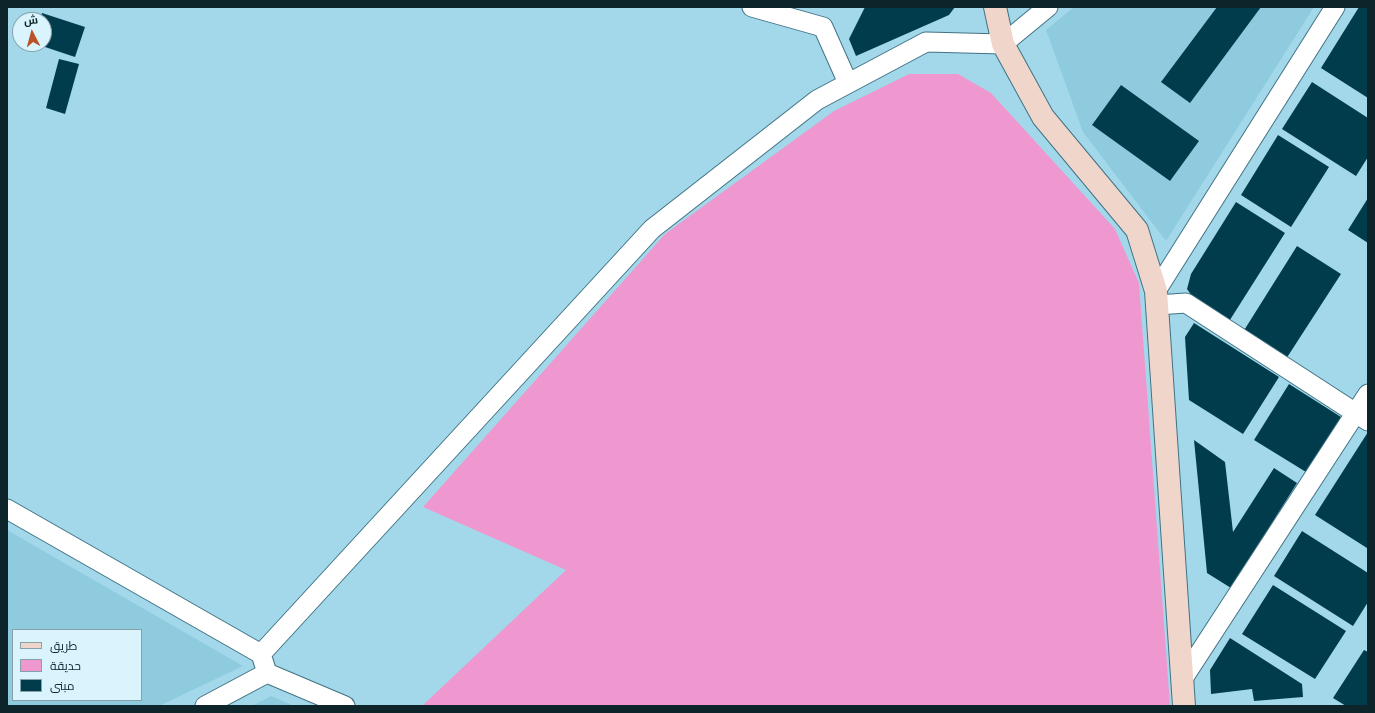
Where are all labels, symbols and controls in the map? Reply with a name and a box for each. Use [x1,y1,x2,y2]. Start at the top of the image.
north arrow [12,12,52,52]
text: ش [23,13,39,28]
legend [12,629,142,701]
text: طريق [50,639,77,653]
text: حديقة [50,659,81,673]
text: مبنى [50,679,75,693]

